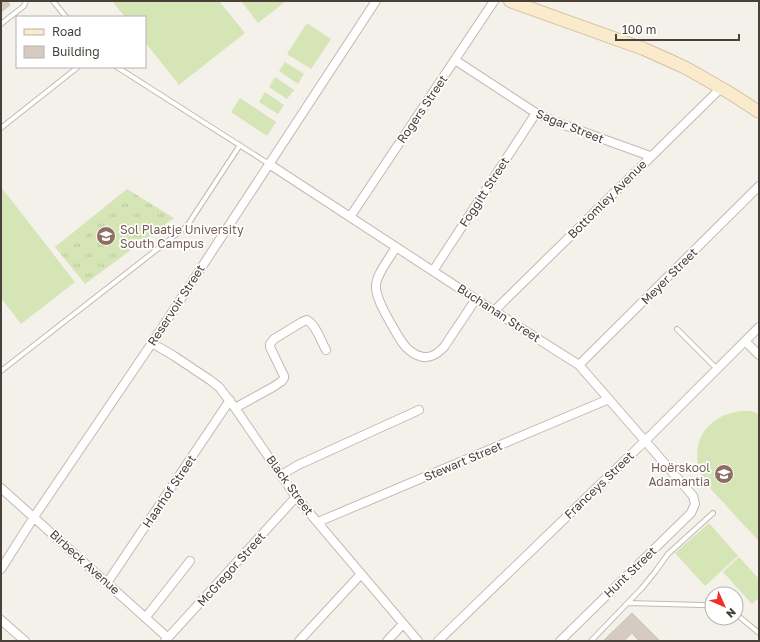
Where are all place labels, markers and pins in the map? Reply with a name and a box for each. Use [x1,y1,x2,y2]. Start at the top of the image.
place label: Sol Plaatje University South Campus [120,222,244,251]
school or university icon: Sol Plaatje University South Campus [95,225,117,247]
place label: Hoërskool Adamantia [648,460,710,489]
school or university icon: Hoërskool Adamantia [713,463,735,485]

